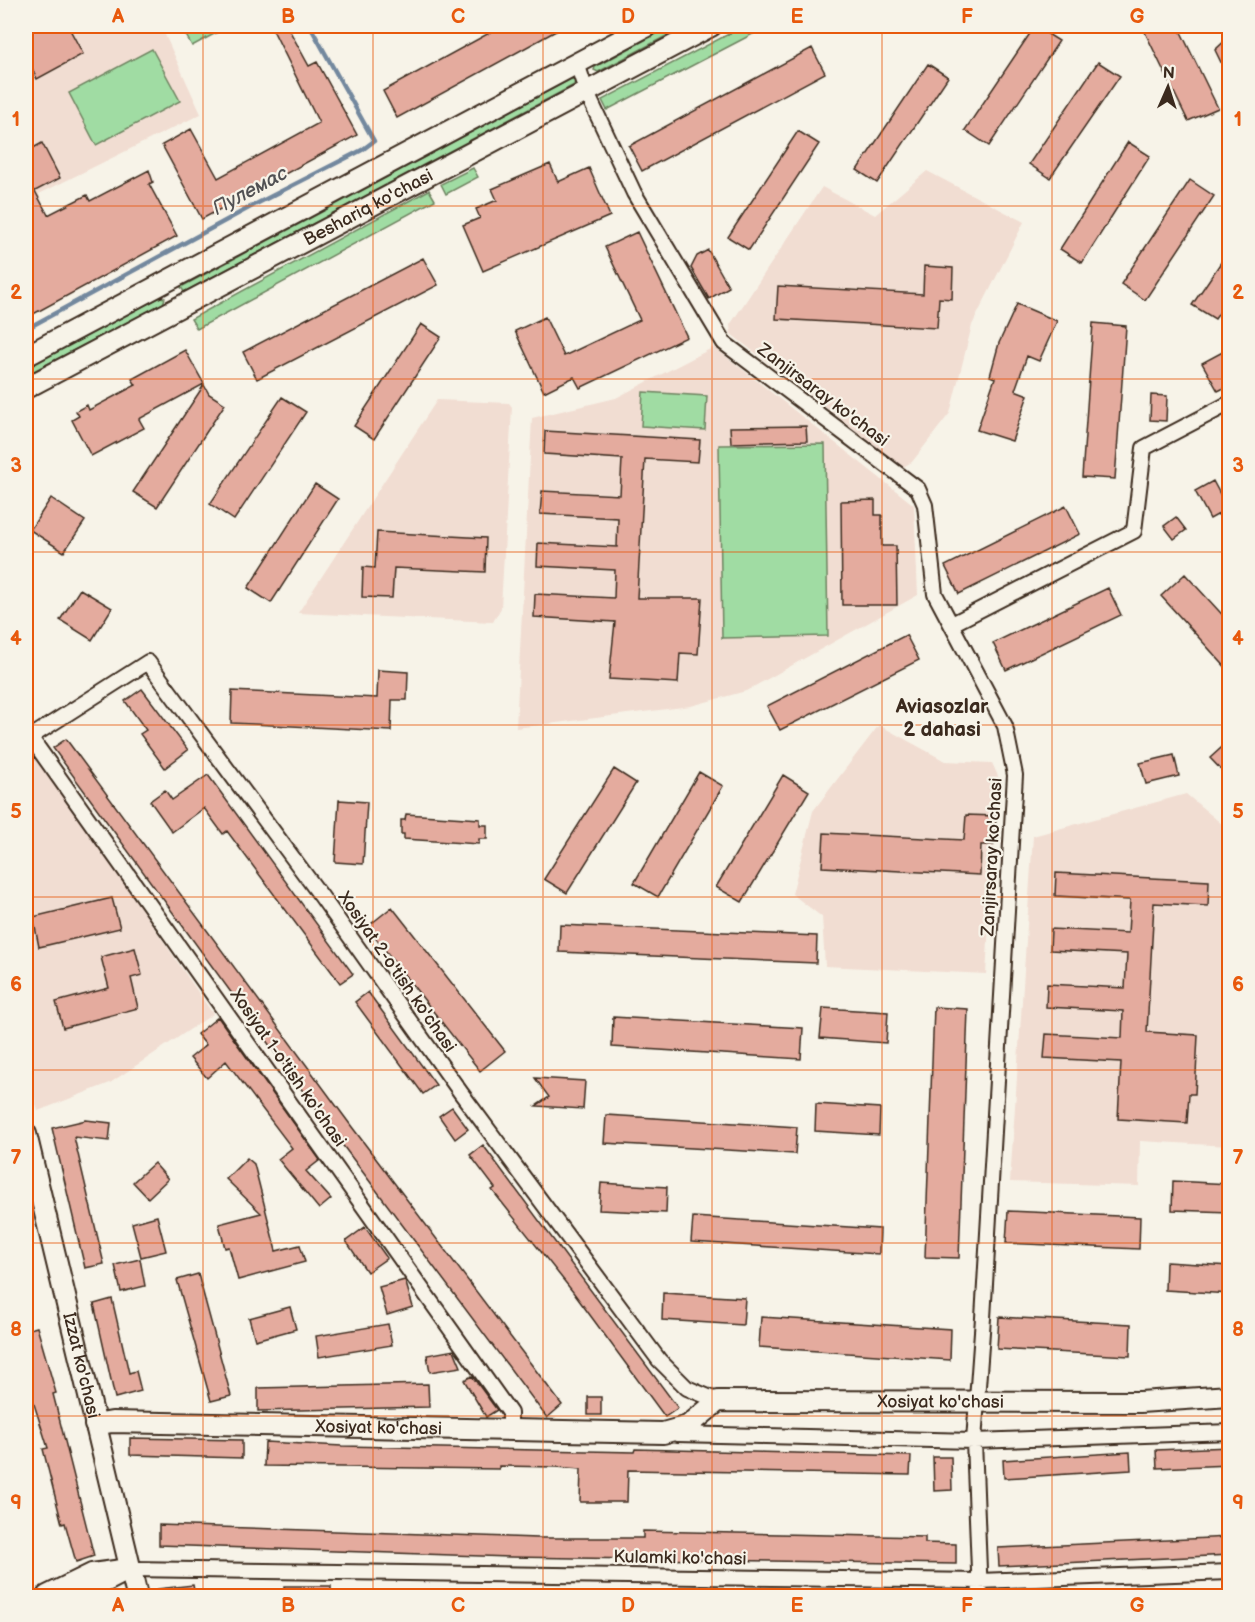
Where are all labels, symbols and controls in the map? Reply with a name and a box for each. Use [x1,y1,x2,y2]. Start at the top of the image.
text: A [111,5,125,29]
text: B [281,5,295,29]
text: C [451,5,465,29]
text: D [621,5,635,29]
text: E [791,5,804,29]
text: F [961,5,973,29]
text: G [1130,5,1145,29]
north arrow [1138,57,1198,117]
text: N [1162,64,1175,83]
text: 1 [12,108,20,132]
text: 1 [1234,108,1242,132]
water label: Пулемас [208,161,292,221]
street label: Beshariq ko'chasi [300,164,436,250]
text: 2 [10,281,22,305]
text: 2 [1232,281,1244,305]
street label: Zanjirsaray ko'chasi [753,338,893,451]
text: 3 [10,454,22,478]
text: 3 [1232,454,1244,478]
text: 4 [10,627,22,651]
text: 4 [1232,627,1244,651]
district label: Aviasozlar 2 dahasi [895,695,989,742]
street label: Zanjirsaray ko'chasi [977,777,1007,938]
text: 5 [10,800,22,824]
text: 5 [1232,800,1244,824]
street label: Xosiyat 2-o'tish ko'chasi [333,887,460,1056]
text: 6 [10,973,22,997]
text: 6 [1232,973,1244,997]
street label: Xosiyat 1-o'tish ko'chasi [225,984,350,1151]
text: 7 [10,1146,22,1170]
text: 7 [1232,1146,1244,1170]
street label: Izzat ko'chasi [59,1310,104,1421]
text: 8 [10,1318,22,1342]
text: 8 [1232,1318,1244,1342]
street label: Xosiyat ko'chasi [876,1391,1004,1412]
street label: Xosiyat ko'chasi [314,1416,442,1439]
text: 9 [10,1491,22,1515]
text: 9 [1232,1491,1244,1515]
street label: Kulamki ko'chasi [613,1546,747,1570]
text: A [111,1594,125,1618]
text: B [281,1594,295,1618]
text: C [451,1594,465,1618]
text: D [621,1594,635,1618]
text: E [791,1594,804,1618]
text: F [961,1594,973,1618]
text: G [1130,1594,1145,1618]

